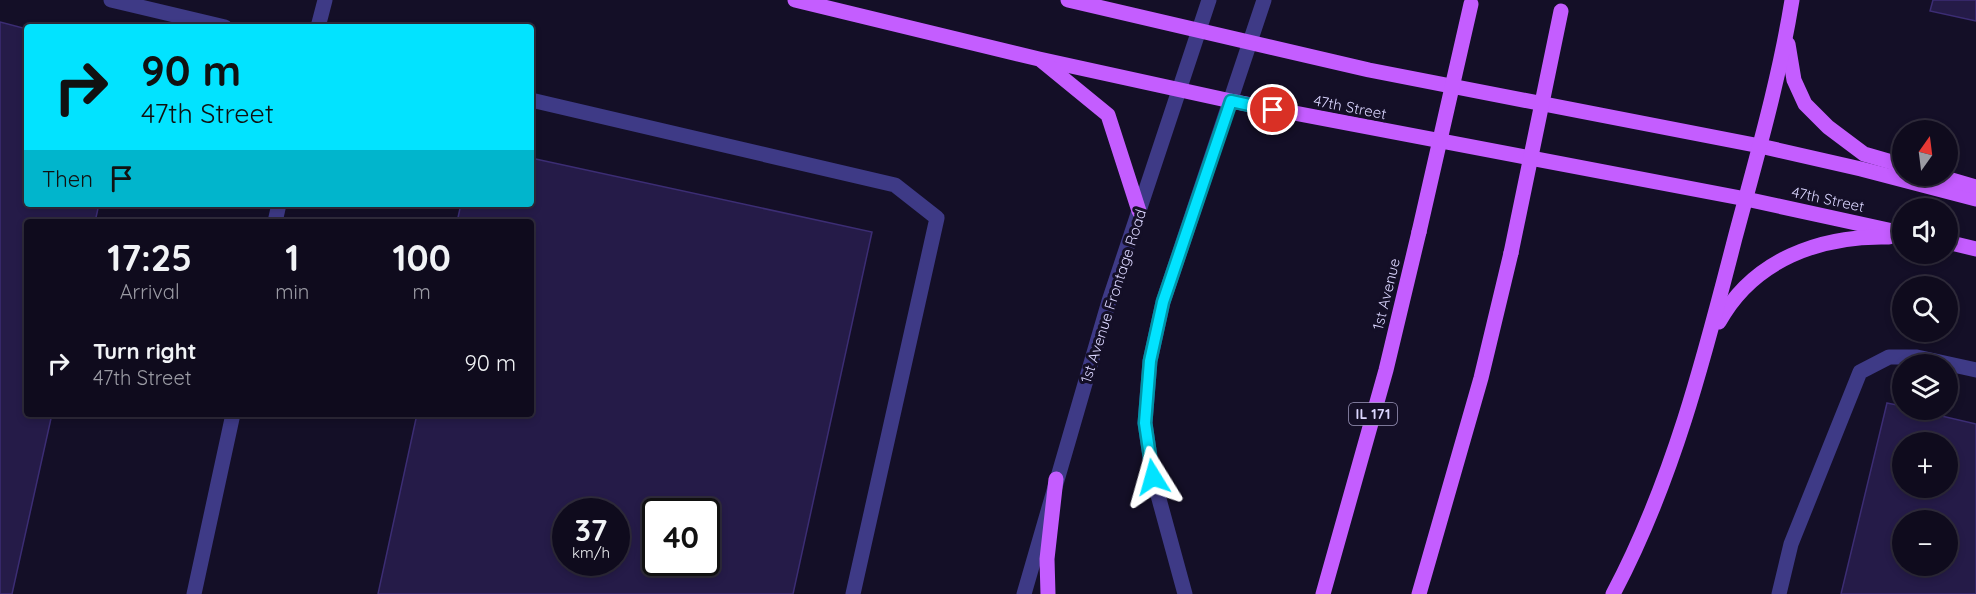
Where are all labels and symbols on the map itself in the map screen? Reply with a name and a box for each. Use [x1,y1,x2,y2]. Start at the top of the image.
pin [1247,84,1298,135]
street label: 47th Street [1312,91,1388,123]
north arrow [1892,120,1958,186]
street label: 47th Street [1790,182,1866,216]
street label: 1st Avenue Frontage Road [1076,207,1150,385]
street label: 1st Avenue [1368,256,1404,332]
road number: IL 171 [1349,403,1397,425]
position arrow [1121,445,1185,509]
speed limit sign: 40 [642,498,720,576]

